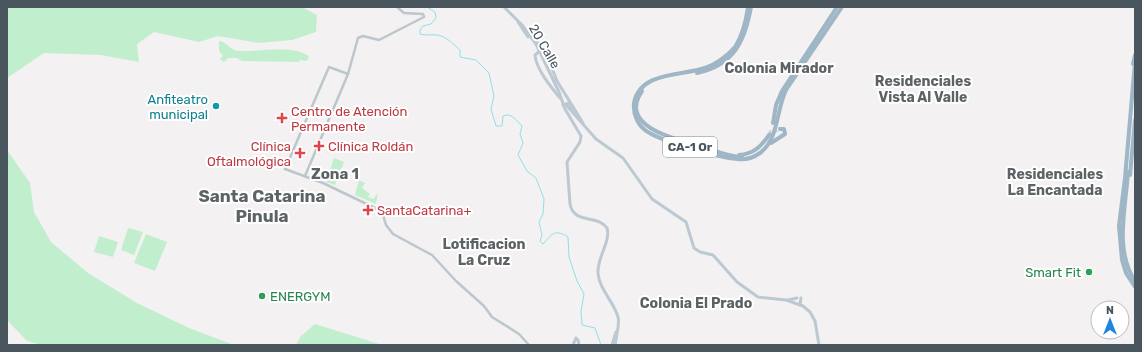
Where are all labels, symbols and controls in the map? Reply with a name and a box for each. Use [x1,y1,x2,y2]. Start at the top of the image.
street label: 20 Calle [526,21,563,71]
district label: Colonia Mirador [724,60,834,77]
district label: Residenciales Vista Al Valle [875,73,971,106]
place label: Anfiteatro municipal [148,92,208,122]
marker: Anfiteatro municipal [211,101,221,111]
place label: Centro de Atención Permanente [291,104,407,134]
marker: Centro de Atención Permanente [276,112,288,124]
road number: CA-1 Or [663,137,717,157]
place label: Clínica Oftalmológica [207,139,291,170]
place label: Clínica Roldán [328,139,413,154]
marker: Clínica Roldán [313,140,325,152]
marker: Clínica Oftalmológica [294,147,306,159]
district label: Zona 1 [311,165,359,183]
district label: Residenciales La Encantada [1007,166,1103,199]
district label: Santa Catarina Pinula [198,186,326,226]
place label: SantaCatarina+ [377,203,472,218]
marker: SantaCatarina+ [362,204,374,216]
district label: Lotificacion La Cruz [442,236,526,269]
place label: Smart Fit [1025,265,1081,280]
marker: Smart Fit [1084,267,1094,277]
place label: ENERGYM [270,289,331,304]
marker: ENERGYM [257,291,267,301]
district label: Colonia El Prado [640,295,752,312]
north arrow [1090,300,1130,340]
text: N [1106,304,1114,317]

